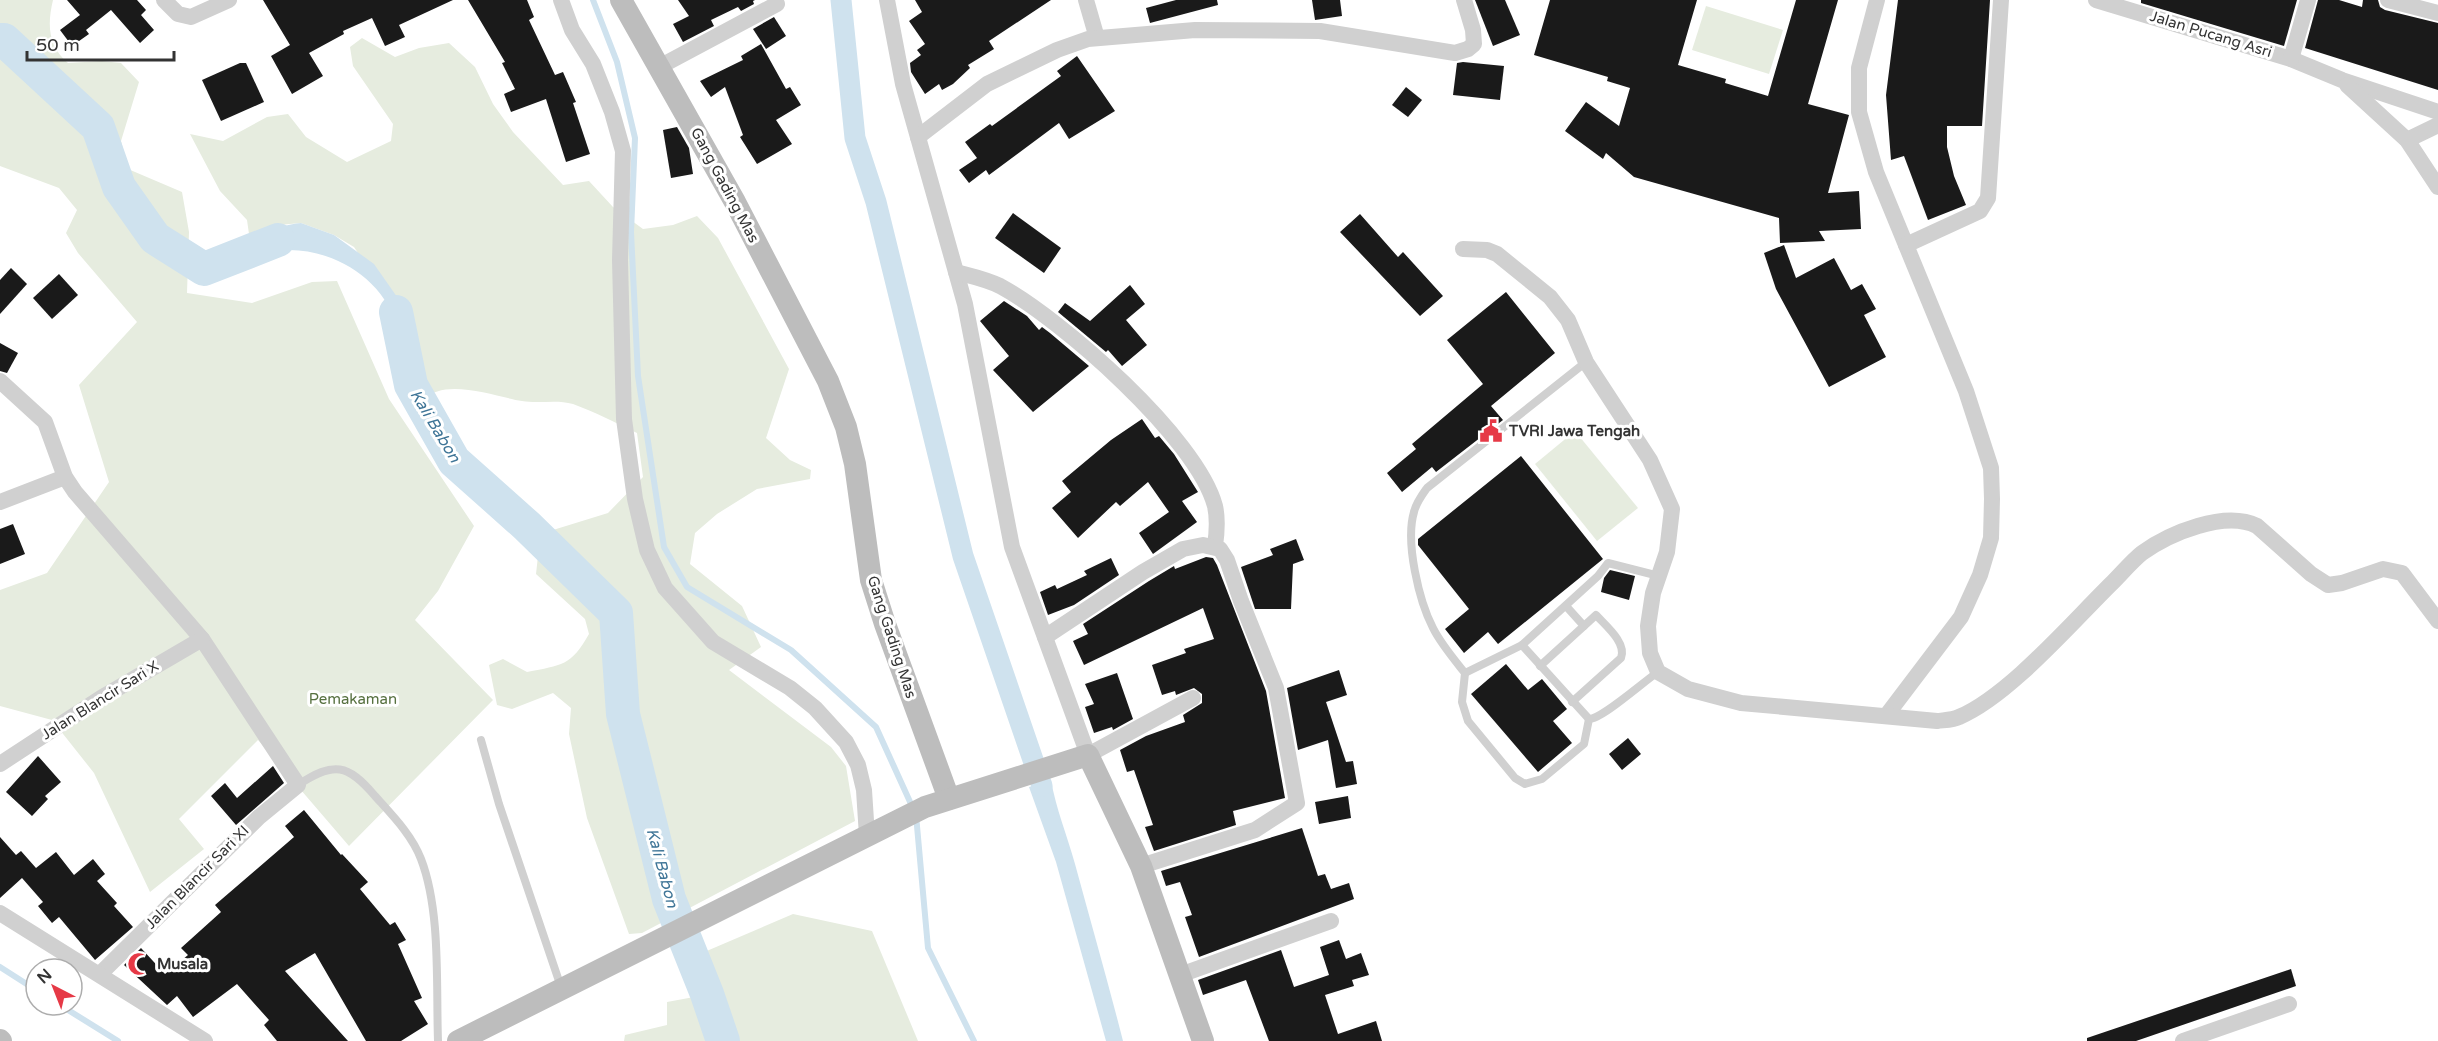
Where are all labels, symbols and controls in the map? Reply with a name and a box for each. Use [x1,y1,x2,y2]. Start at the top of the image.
street label: Jalan Pucang Asri [2148,7,2274,61]
scale bar [27,24,174,62]
text: 50 m [36,34,80,56]
street label: Gang Gading Mas [687,124,763,246]
water label: Kali Babon [405,386,465,467]
public building icon: TVRI Jawa Tengah [1478,418,1504,444]
place label: TVRI Jawa Tengah [1508,422,1640,441]
street label: Gang Gading Mas [864,573,920,701]
street label: Jalan Blancir Sari X [38,657,162,743]
park label: Pemakaman [309,690,397,708]
street label: Jalan Blancir Sari XI [141,821,253,933]
water label: Kali Babon [642,826,683,911]
mosque icon: Musala [126,951,152,977]
place label: Musala [157,955,208,973]
north arrow [24,957,84,1017]
text: N [33,965,56,988]

